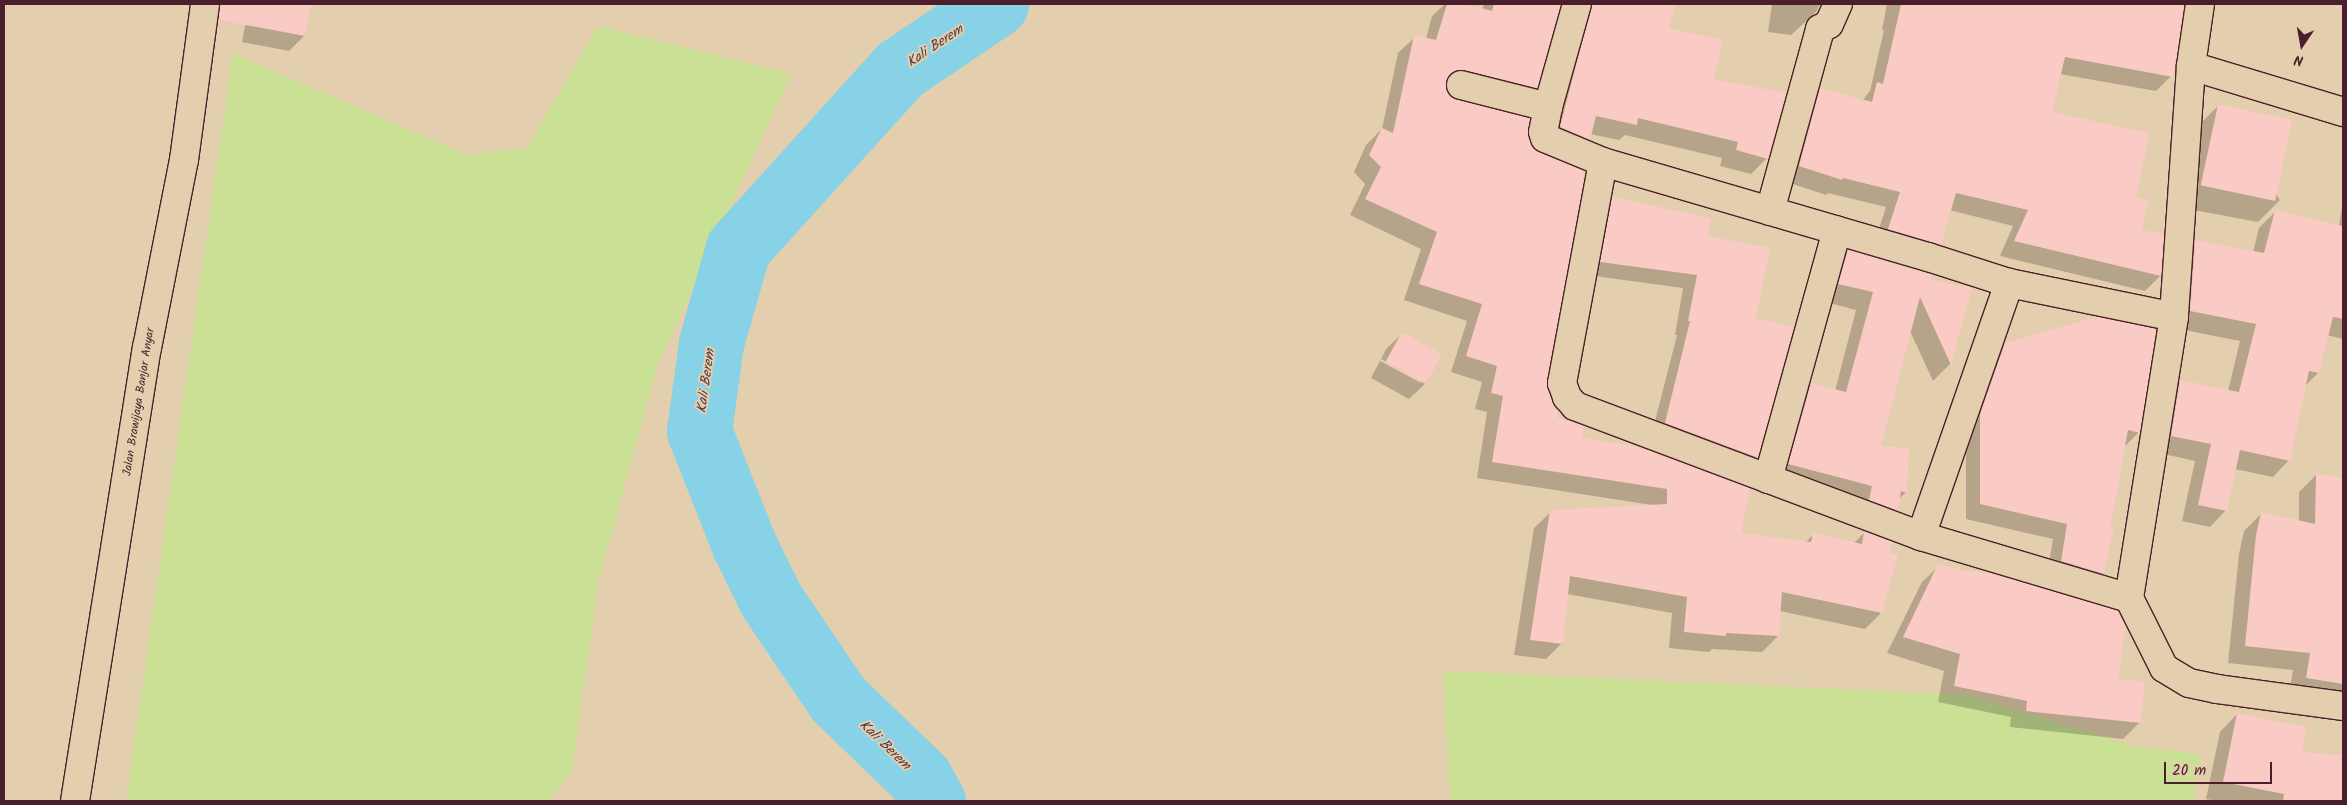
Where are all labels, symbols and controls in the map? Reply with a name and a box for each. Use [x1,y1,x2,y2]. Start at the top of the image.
north arrow [2277,20,2327,70]
water label: Kali Berem [904,21,966,71]
text: N [2292,48,2305,71]
street label: Jalan Brawijaya Banjar Anyar [120,327,158,477]
water label: Kali Berem [693,348,719,414]
water label: Kali Berem [856,717,914,773]
scale bar [2167,752,2274,784]
text: 20 m [2172,759,2206,783]

